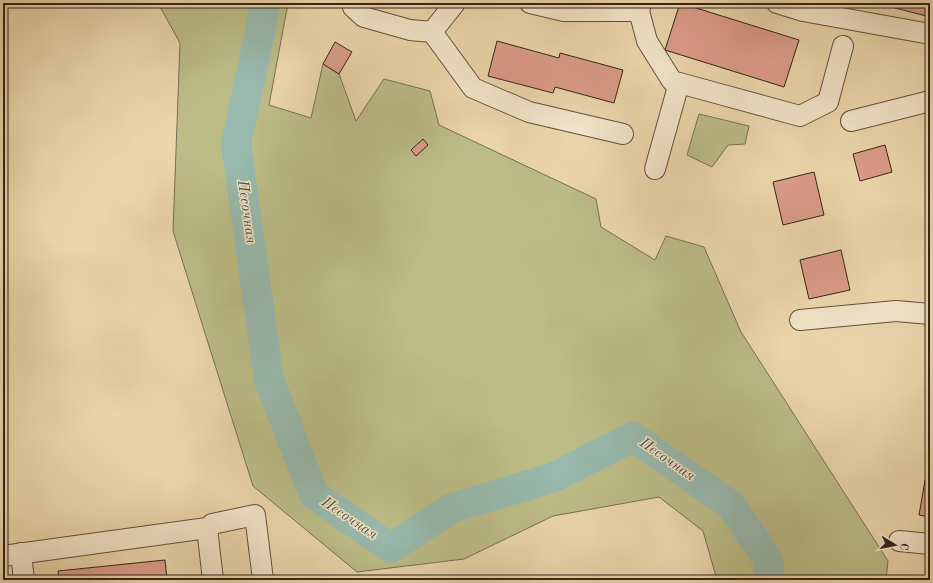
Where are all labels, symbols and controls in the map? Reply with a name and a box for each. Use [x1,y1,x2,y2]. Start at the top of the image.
water label: Песочная [234,178,258,245]
water label: Песочная [636,435,698,485]
water label: Песочная [317,494,380,543]
north arrow [875,525,915,565]
text: С [897,542,909,551]

